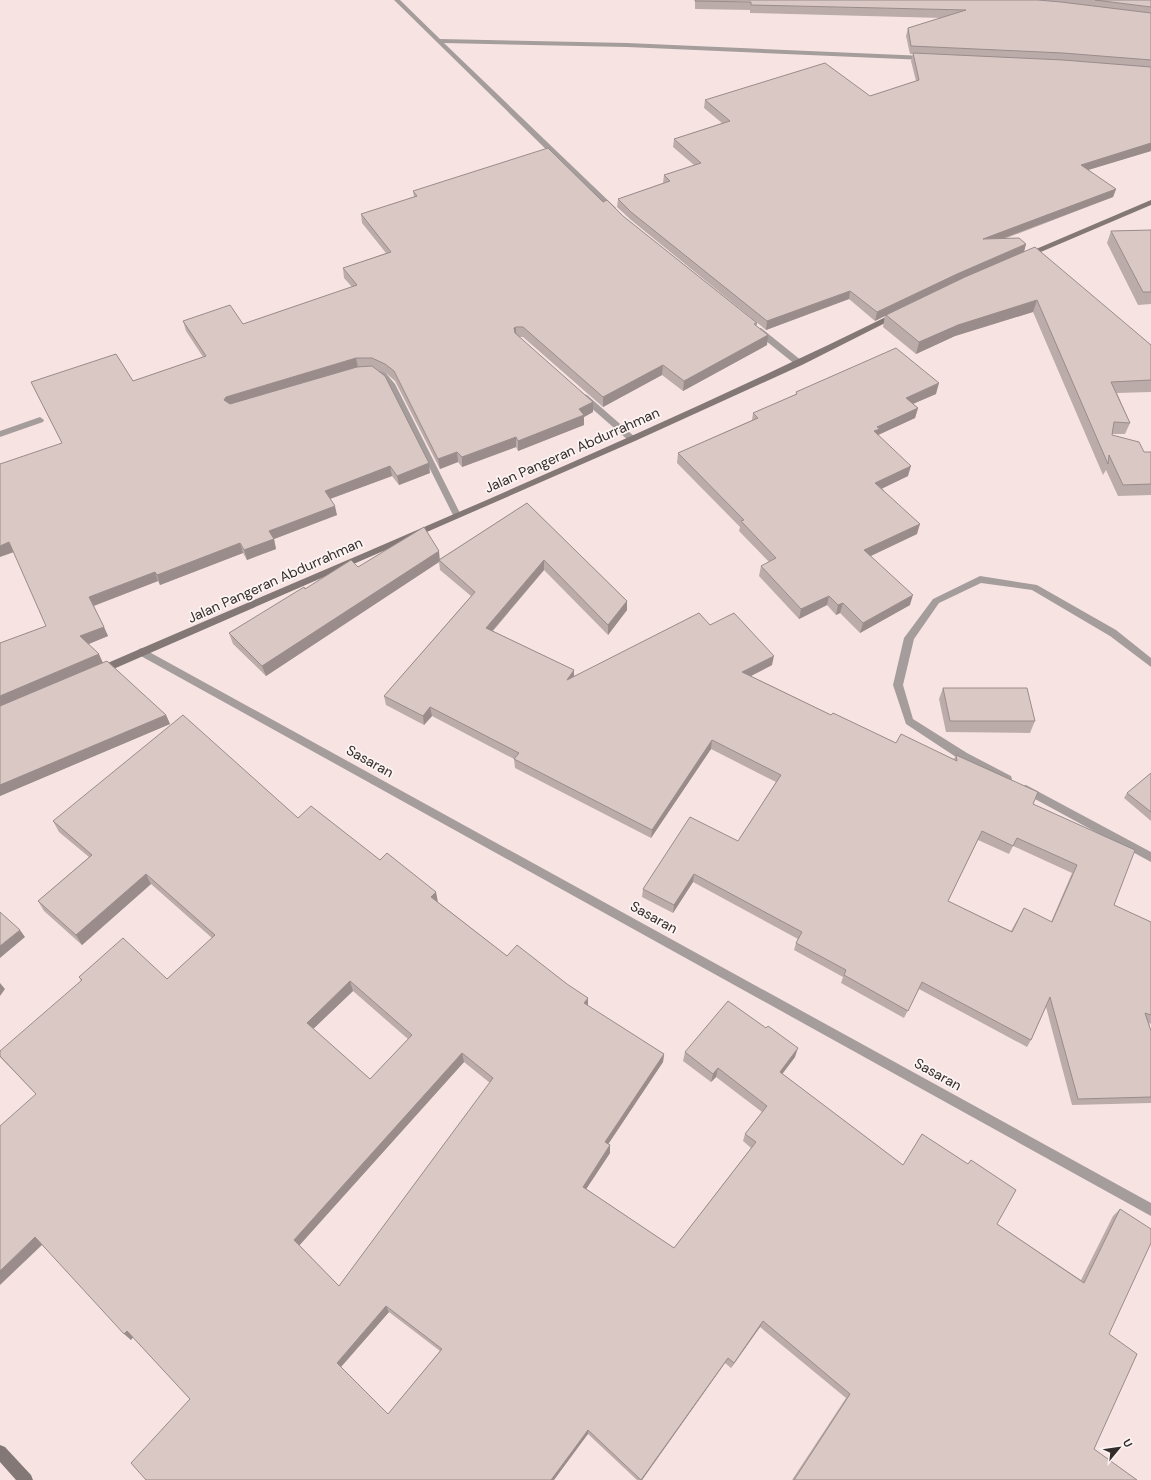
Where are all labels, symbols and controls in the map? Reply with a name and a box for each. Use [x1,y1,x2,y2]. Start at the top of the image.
street label: Jalan Pangeran Abdurrahman [482,403,662,497]
street label: Jalan Pangeran Abdurrahman [185,533,365,627]
street label: Sasaran [343,741,397,781]
street label: Sasaran [627,897,681,937]
street label: Sasaran [911,1054,965,1094]
north arrow [1099,1428,1139,1468]
text: U [1120,1436,1136,1450]

